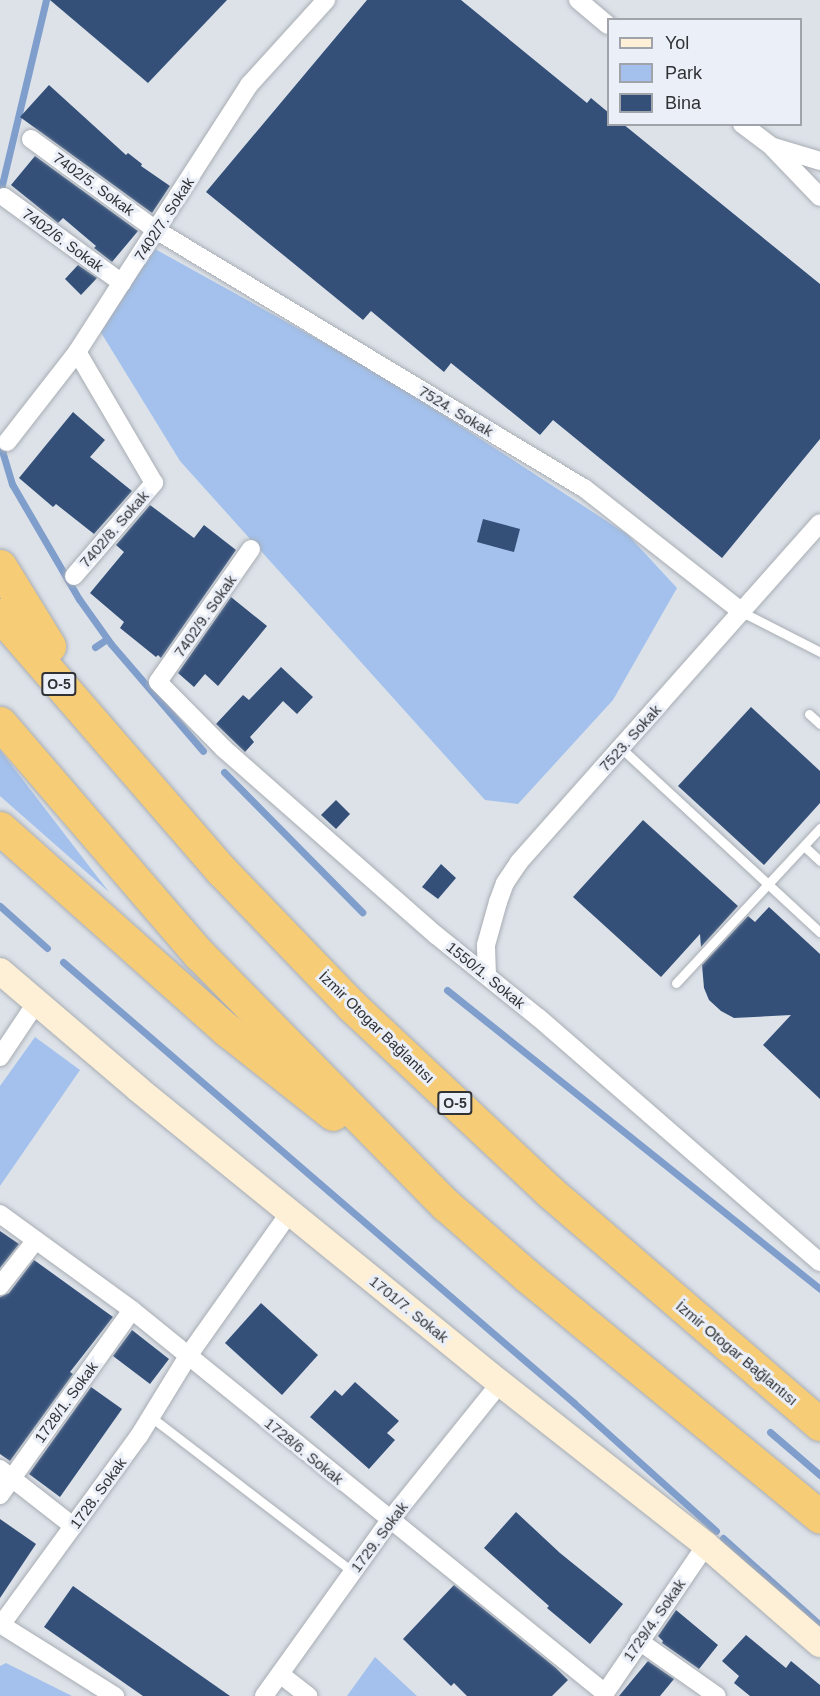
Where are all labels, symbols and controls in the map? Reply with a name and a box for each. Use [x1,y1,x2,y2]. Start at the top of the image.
legend [607,18,802,126]
text: Yol [665,33,689,53]
text: Park [665,63,702,83]
text: Bina [665,93,701,113]
street label: 7402/5. Sokak [50,149,138,219]
street label: 7402/7. Sokak [130,174,198,264]
street label: 7402/6. Sokak [19,205,107,275]
street label: 7524. Sokak [416,382,496,440]
street label: 7402/8. Sokak [76,487,152,571]
street label: 7402/9. Sokak [170,572,240,660]
road number: O-5 [41,673,77,695]
street label: 7523. Sokak [595,701,665,775]
street label: 1550/1. Sokak [443,938,529,1012]
street label: İzmir Otogar Bağlantısı [316,967,438,1087]
road number: O-5 [437,1092,473,1114]
street label: 1701/7. Sokak [366,1272,452,1346]
street label: İzmir Otogar Bağlantısı [672,1297,802,1409]
street label: 1728/1. Sokak [31,1358,101,1446]
street label: 1728/6. Sokak [261,1414,347,1488]
street label: 1728. Sokak [66,1454,130,1532]
street label: 1729. Sokak [347,1498,411,1576]
street label: 1729/4. Sokak [619,1576,689,1664]

